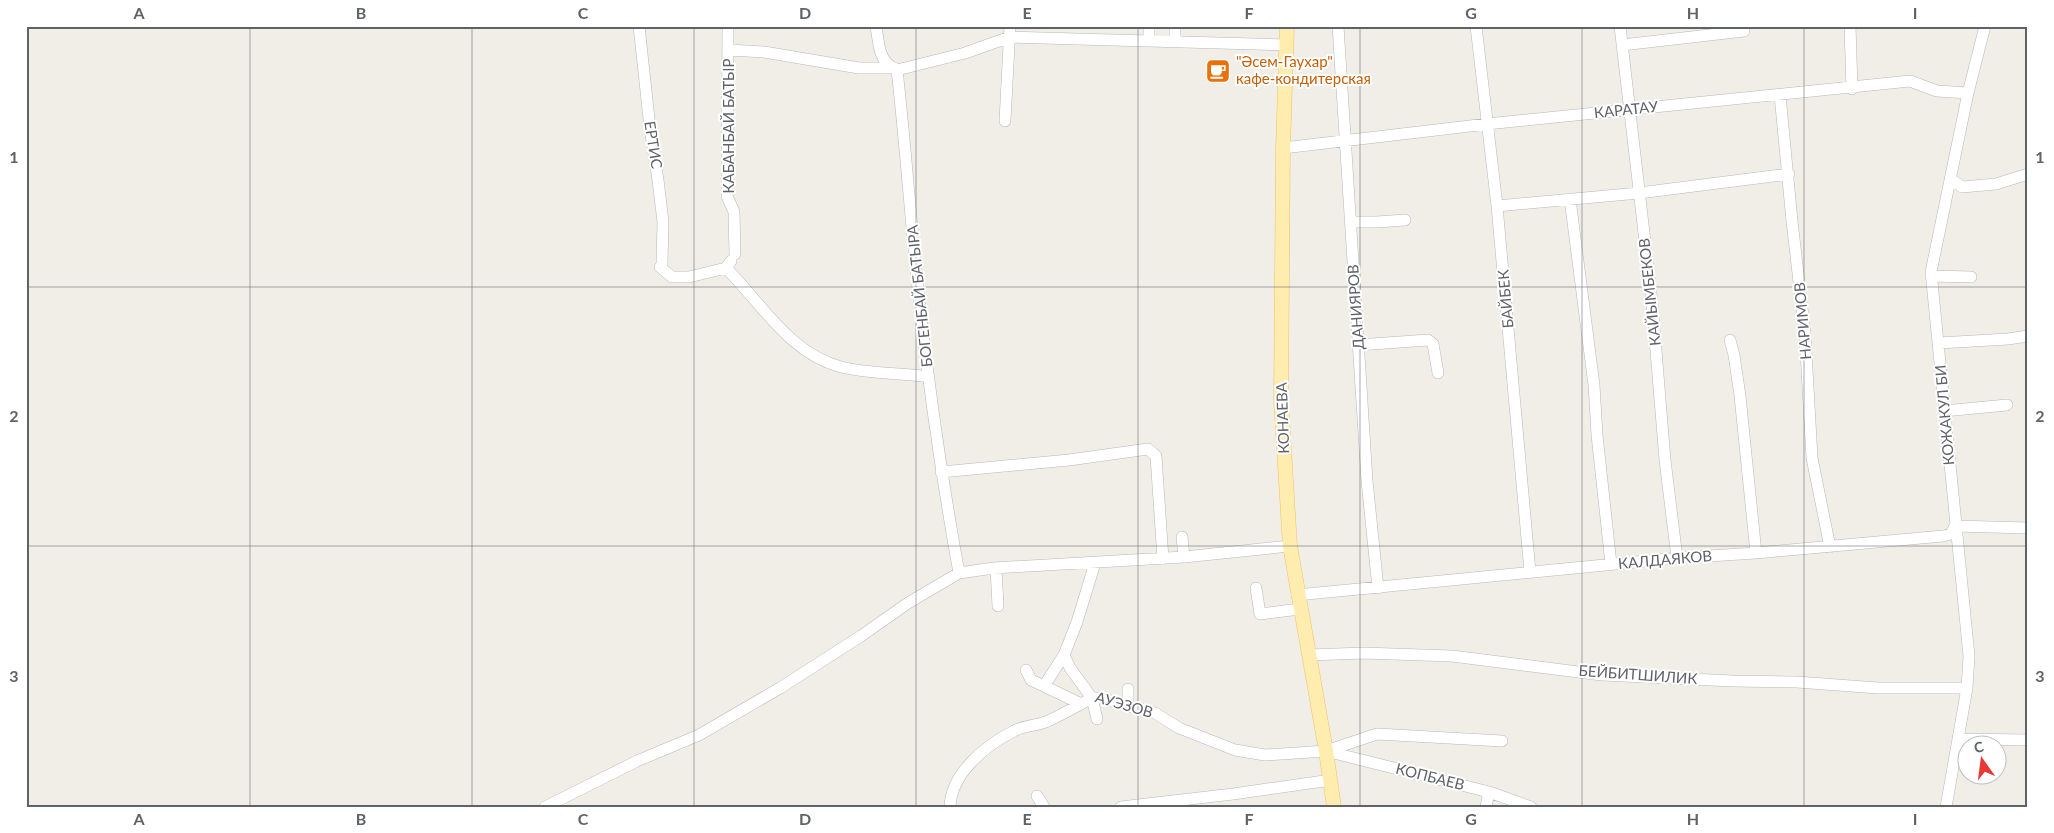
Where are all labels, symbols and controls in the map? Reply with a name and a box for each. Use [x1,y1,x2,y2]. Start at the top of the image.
text: A [132,3,145,22]
text: B [356,3,366,22]
text: C [578,3,589,22]
text: D [799,3,811,22]
text: E [1022,3,1032,22]
text: F [1244,3,1254,22]
text: G [1465,3,1477,22]
text: H [1687,3,1699,22]
text: I [1913,3,1917,22]
place label: "Әсем-Гаухар" кафе-кондитерская [1236,52,1371,87]
street label: КАБАНБАЙ БАТЫР [719,58,737,194]
cafe icon: "Әсем-Гаухар" кафе-кондитерская [1205,58,1231,84]
street label: КАРАТАУ [1593,97,1659,121]
street label: ЕРТИС [641,120,667,170]
text: 1 [9,147,19,166]
text: 1 [2035,147,2045,166]
street label: БОГЕНБАЙ БАТЫРА [902,223,935,368]
street label: КАЙЫМБЕКОВ [1634,237,1664,347]
street label: ДАНИЯРОВ [1343,264,1367,350]
street label: БАЙБЕК [1493,269,1517,329]
street label: НАРИМОВ [1790,282,1814,361]
street label: КОЖАКУЛ БИ [1931,364,1957,466]
street label: КОНАЕВА [1272,381,1292,454]
text: 2 [9,406,19,425]
text: 2 [2035,406,2045,425]
street label: КАЛДАЯКОВ [1617,546,1713,572]
street label: БЕЙБИТШИЛИК [1578,661,1698,687]
text: 3 [9,666,19,685]
text: 3 [2035,666,2045,685]
street label: АУЭЗОВ [1093,687,1155,721]
north arrow [1956,736,2006,786]
text: С [1972,737,1986,756]
street label: КОПБАЕВ [1394,759,1466,793]
text: A [132,809,145,828]
text: B [356,809,366,828]
text: C [578,809,589,828]
text: D [799,809,811,828]
text: E [1022,809,1032,828]
text: F [1244,809,1254,828]
text: G [1465,809,1477,828]
text: H [1687,809,1699,828]
text: I [1913,809,1917,828]

